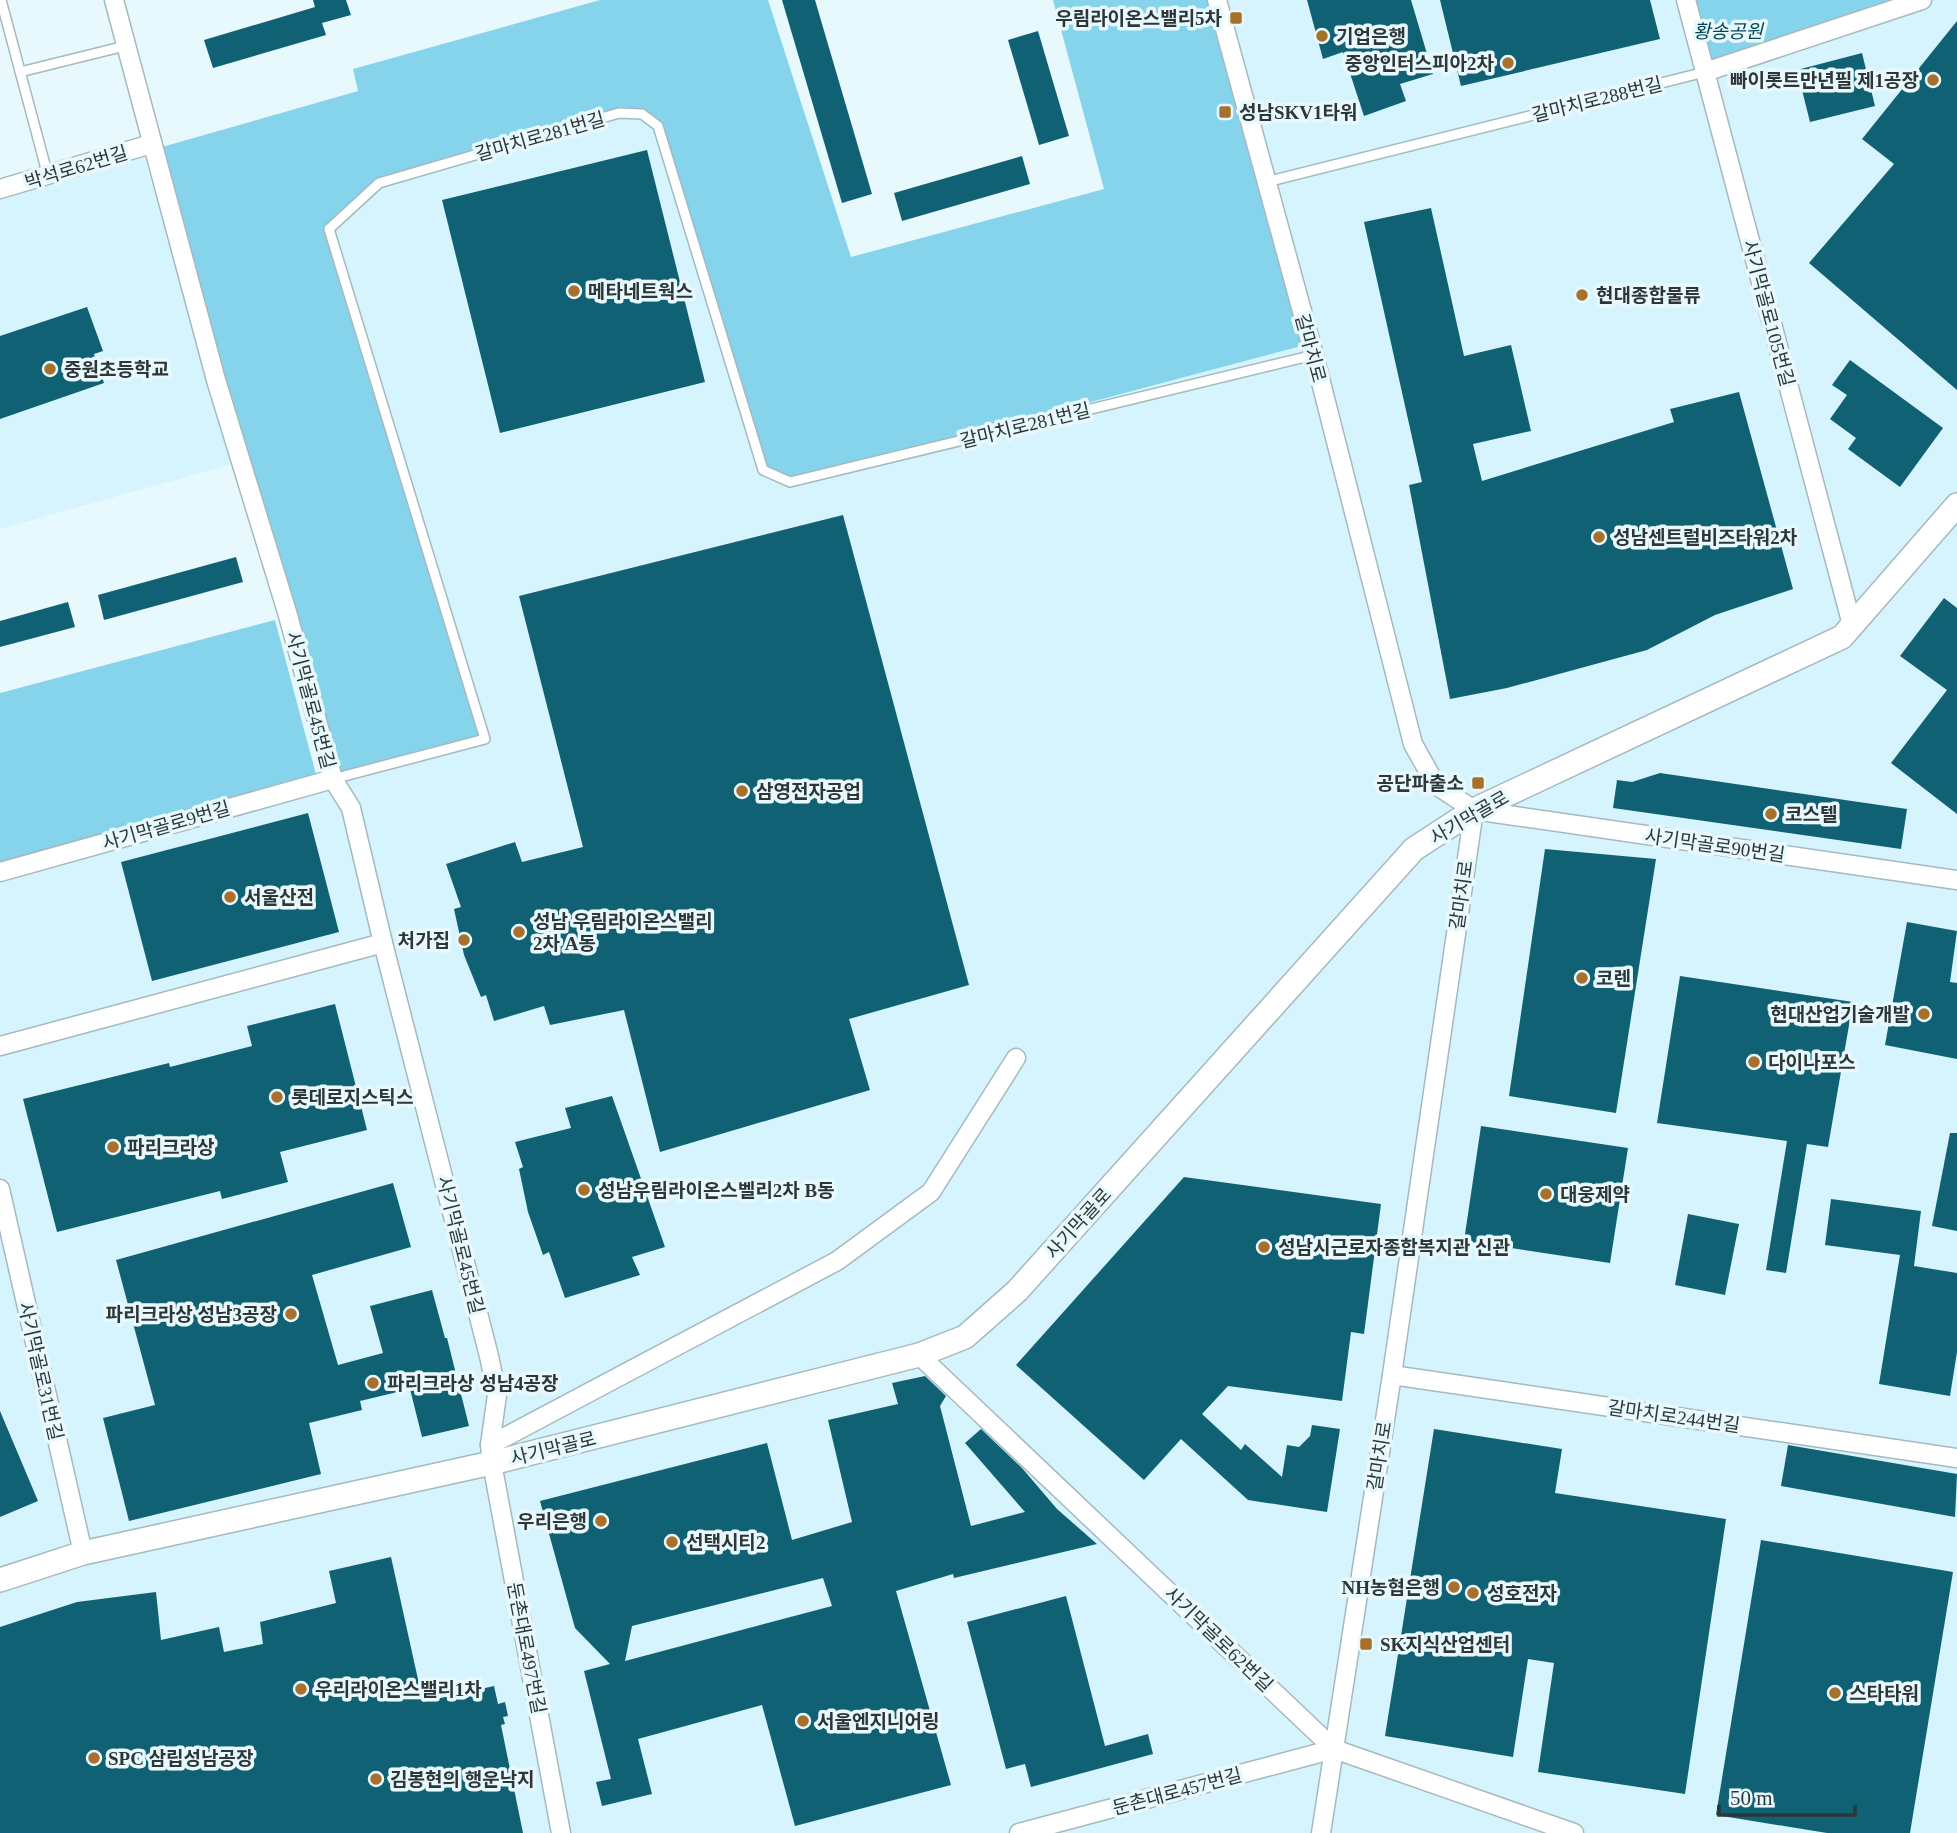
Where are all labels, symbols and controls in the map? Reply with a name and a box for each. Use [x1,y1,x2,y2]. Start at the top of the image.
place label: 우림라이온스밸리5차 [1055,8,1223,29]
marker: 우림라이온스밸리5차 [1228,10,1244,26]
park label: 황송공원 [1693,21,1764,42]
place label: 기업은행 [1336,26,1406,47]
marker: 기업은행 [1314,28,1330,44]
place label: 중앙인터스피아2차 [1345,53,1495,74]
marker: 중앙인터스피아2차 [1500,55,1516,71]
place label: 빠이롯트만년필 제1공장 [1730,70,1919,91]
marker: 빠이롯트만년필 제1공장 [1925,72,1941,88]
street label: 갈마치로288번길 [1530,73,1664,126]
place label: 성남SKV1타워 [1239,102,1358,123]
marker: 성남SKV1타워 [1217,104,1233,120]
street label: 갈마치로281번길 [473,108,607,165]
street label: 박석로62번길 [22,142,130,193]
street label: 사기막골로105번길 [1739,238,1798,389]
place label: 메타네트웍스 [588,281,693,302]
marker: 메타네트웍스 [566,283,582,299]
place label: 현대종합물류 [1596,285,1701,306]
marker: 현대종합물류 [1574,287,1590,303]
street label: 갈마치로 [1291,312,1330,385]
place label: 중원초등학교 [64,359,169,380]
marker: 중원초등학교 [42,361,58,377]
street label: 갈마치로281번길 [958,399,1092,452]
place label: 성남센트럴비즈타워2차 [1613,527,1798,548]
marker: 성남센트럴비즈타워2차 [1591,529,1607,545]
street label: 사기막골로45번길 [282,629,339,771]
place label: 공단파출소 [1377,773,1464,794]
marker: 공단파출소 [1470,775,1486,791]
place label: 삼영전자공업 [756,781,861,802]
marker: 삼영전자공업 [734,783,750,799]
street label: 사기막골로 [1426,786,1512,848]
street label: 사기막골로9번길 [100,797,232,854]
place label: 코스텔 [1785,804,1837,825]
marker: 코스텔 [1763,806,1779,822]
street label: 사기막골로90번길 [1643,825,1786,866]
street label: 갈마치로 [1446,859,1477,931]
place label: 서울산전 [244,887,314,908]
marker: 서울산전 [222,889,238,905]
place label: 성남 우림라이온스밸리 2차 A동 [533,911,713,954]
marker: 성남 우림라이온스밸리 2차 A동 [511,924,527,940]
place label: 처가집 [398,930,450,951]
marker: 처가집 [456,932,472,948]
place label: 코렌 [1596,968,1631,989]
marker: 코렌 [1574,970,1590,986]
place label: 현대산업기술개발 [1770,1004,1910,1025]
marker: 현대산업기술개발 [1916,1006,1932,1022]
place label: 다이나포스 [1768,1052,1855,1073]
marker: 다이나포스 [1746,1054,1762,1070]
place label: 롯데로지스틱스 [291,1087,413,1108]
marker: 롯데로지스틱스 [269,1089,285,1105]
place label: 파리크라상 [127,1137,214,1158]
marker: 파리크라상 [105,1139,121,1155]
street label: 사기막골로45번길 [433,1174,488,1316]
place label: 성남우림라이온스벨리2차 B동 [598,1180,835,1201]
marker: 성남우림라이온스벨리2차 B동 [576,1182,592,1198]
street label: 사기막골로 [1041,1184,1115,1263]
place label: 대웅제약 [1560,1184,1630,1205]
marker: 대웅제약 [1538,1186,1554,1202]
place label: 성남시근로자종합복지관 신관 [1278,1237,1511,1258]
marker: 성남시근로자종합복지관 신관 [1256,1239,1272,1255]
street label: 사기막골로31번길 [14,1300,67,1442]
place label: 파리크라상 성남3공장 [105,1304,277,1325]
marker: 파리크라상 성남3공장 [283,1306,299,1322]
place label: 파리크라상 성남4공장 [387,1373,559,1394]
marker: 파리크라상 성남4공장 [365,1375,381,1391]
street label: 갈마치로244번길 [1606,1397,1741,1436]
street label: 갈마치로 [1364,1420,1395,1492]
street label: 사기막골로 [508,1428,598,1469]
place label: 우리은행 [517,1511,587,1532]
marker: 우리은행 [593,1513,609,1529]
place label: 선택시티2 [686,1532,765,1553]
marker: 선택시티2 [664,1534,680,1550]
place label: NH농협은행 [1342,1577,1440,1598]
marker: NH농협은행 [1446,1579,1462,1595]
street label: 둔촌대로497번길 [503,1581,550,1716]
street label: 사기막골로62번길 [1161,1583,1277,1696]
place label: 성호전자 [1487,1583,1557,1604]
marker: 성호전자 [1465,1585,1481,1601]
place label: SK지식산업센터 [1380,1634,1510,1655]
marker: SK지식산업센터 [1358,1636,1374,1652]
place label: 우리라이온스밸리1차 [315,1679,482,1700]
marker: 우리라이온스밸리1차 [293,1681,309,1697]
place label: 스타타워 [1849,1683,1919,1704]
marker: 스타타워 [1827,1685,1843,1701]
place label: 서울엔지니어링 [817,1711,939,1732]
marker: 서울엔지니어링 [795,1713,811,1729]
place label: SPC 삼립성남공장 [108,1748,254,1769]
marker: SPC 삼립성남공장 [86,1750,102,1766]
street label: 둔촌대로457번길 [1110,1764,1244,1819]
place label: 김봉현의 행운낙지 [390,1769,535,1790]
marker: 김봉현의 행운낙지 [368,1771,384,1787]
scale bar [1719,1773,1856,1817]
text: 50 m [1730,1786,1773,1810]

